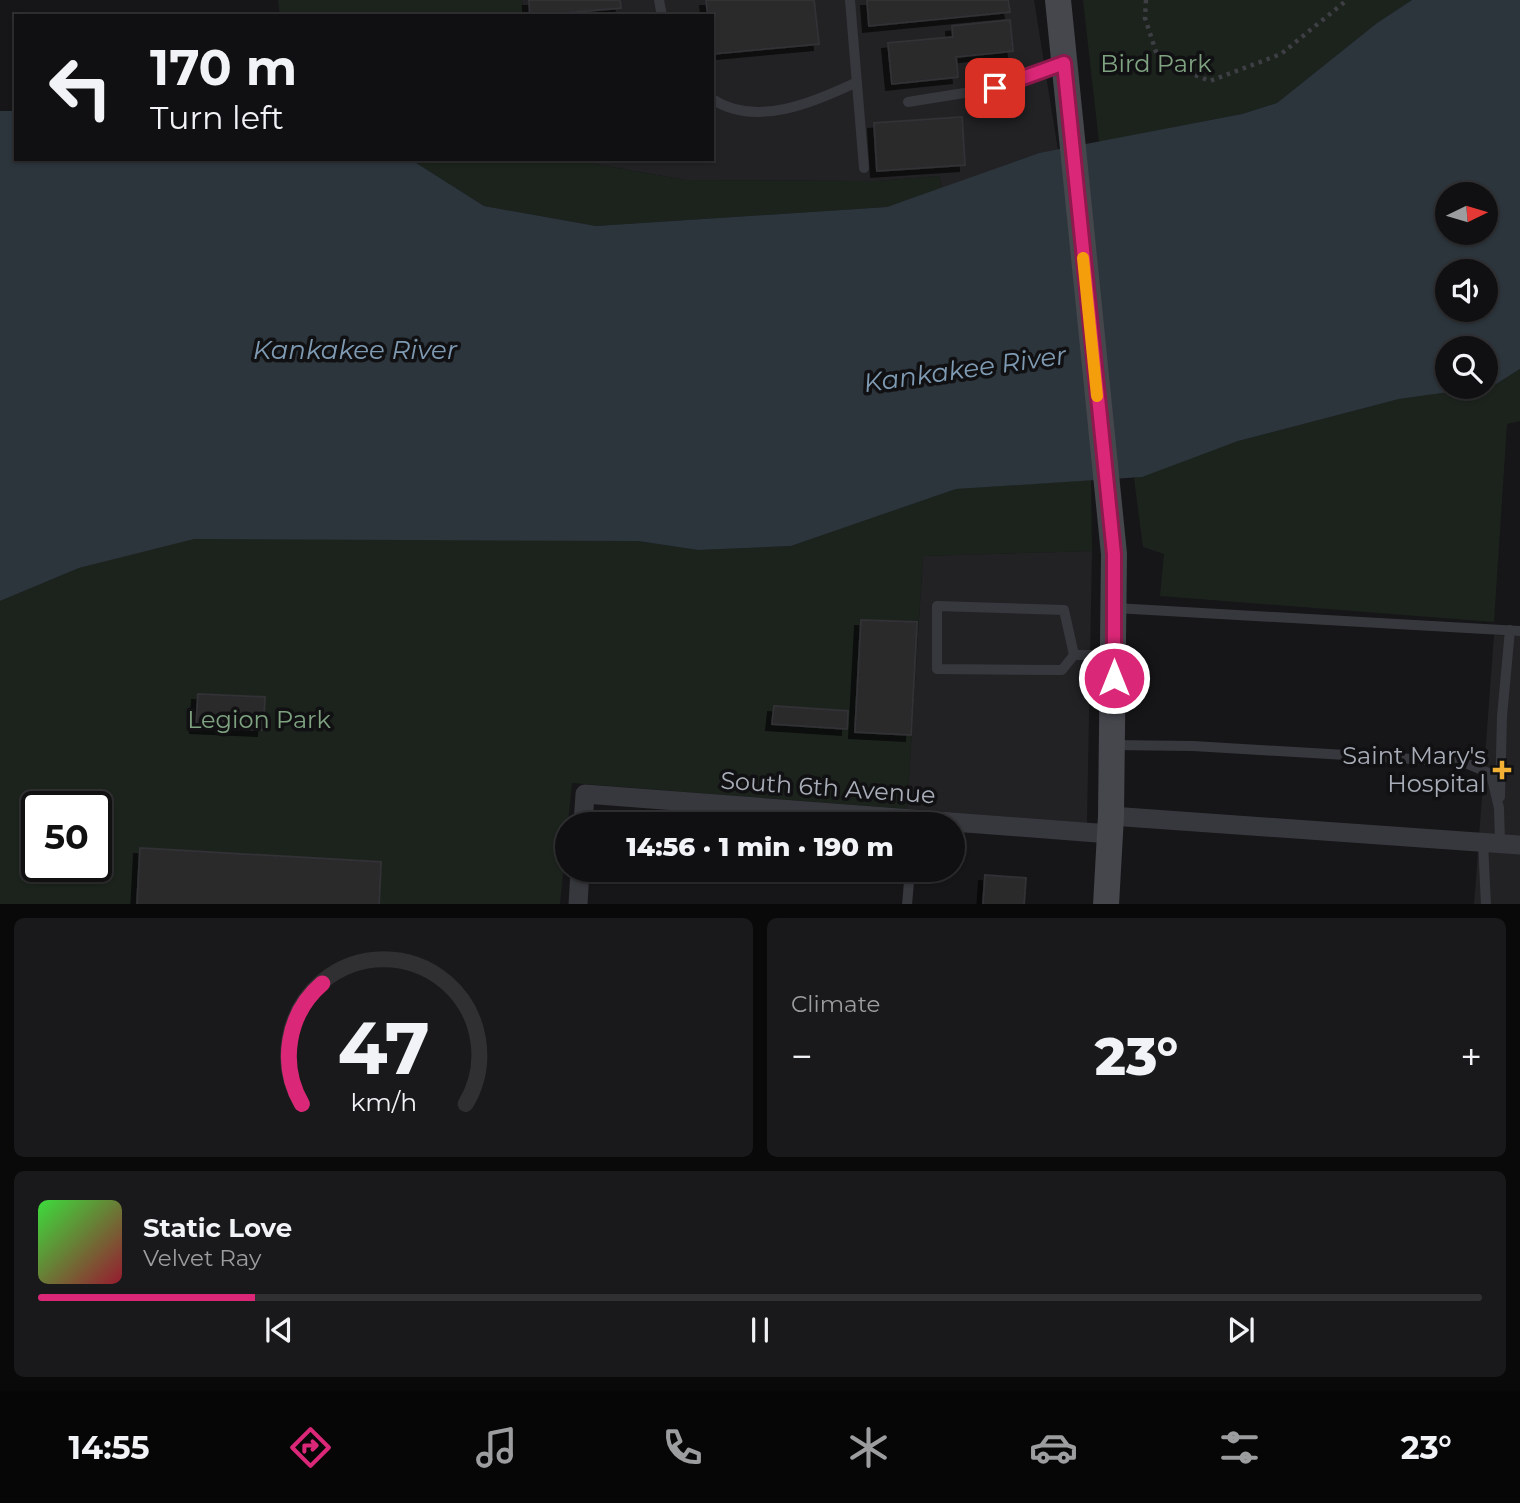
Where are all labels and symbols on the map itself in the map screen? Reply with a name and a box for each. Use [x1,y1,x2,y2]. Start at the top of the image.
park label: Bird Park [1100,49,1212,78]
pin [965,58,1025,118]
north arrow [1435,182,1498,245]
water label: Kankakee River [253,334,458,366]
water label: Kankakee River [862,339,1069,399]
position arrow [1077,641,1151,715]
park label: Legion Park [187,705,332,734]
place label: Saint Mary's Hospital [1342,741,1486,798]
marker: Saint Mary's Hospital [1492,760,1512,780]
street label: South 6th Avenue [719,766,937,809]
speed limit sign: 50 [21,791,112,882]

